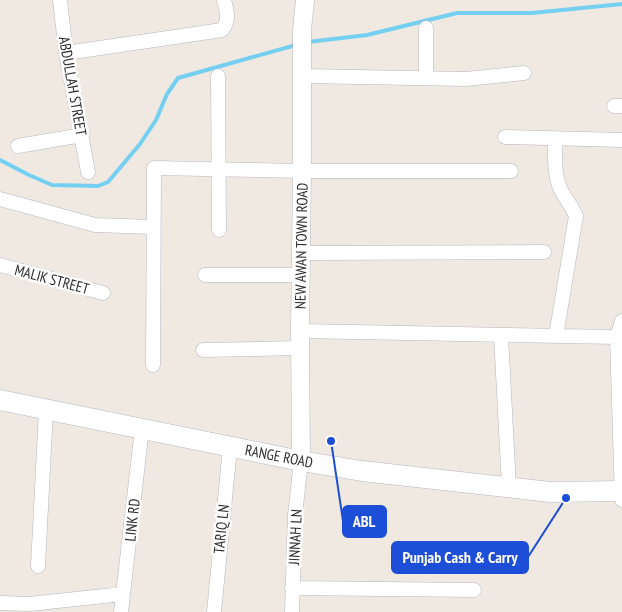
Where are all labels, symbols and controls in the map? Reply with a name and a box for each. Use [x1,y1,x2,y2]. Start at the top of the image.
street label: ABDULLAH STREET [55,35,91,137]
street label: NEW AWAN TOWN ROAD [290,182,312,309]
street label: MALIK STREET [13,260,92,298]
street label: RANGE ROAD [243,440,315,472]
street label: LINK RD [120,497,144,542]
street label: TARIQ LN [209,503,233,555]
callout: ABL [343,506,386,537]
street label: JINNAH LN [284,509,306,566]
text: ABL [352,511,376,531]
callout: Punjab Cash & Carry [392,542,528,573]
text: Punjab Cash & Carry [402,547,518,567]

